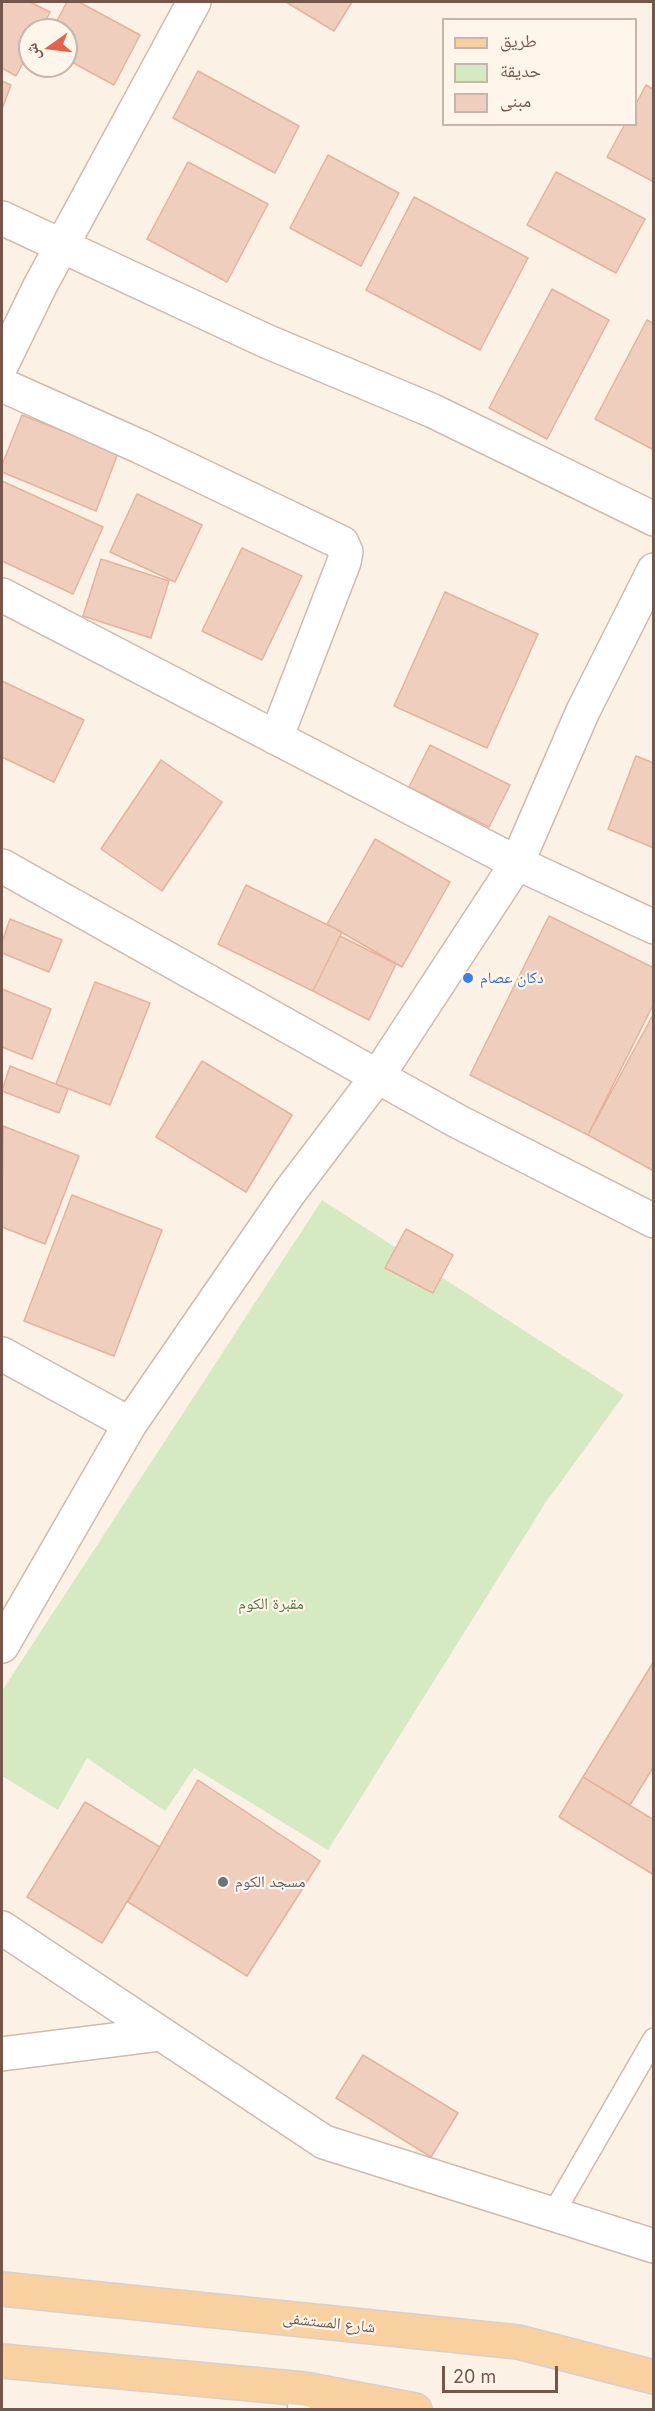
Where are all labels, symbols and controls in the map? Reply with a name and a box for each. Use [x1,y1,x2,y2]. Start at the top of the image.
north arrow [18,18,78,78]
legend [442,18,637,126]
text: طريق [500,30,537,51]
text: ش [21,41,44,63]
text: حديقة [500,60,541,81]
text: مبنى [500,90,531,111]
place label: دكان عصام [480,968,544,988]
marker: دكان عصام [461,971,475,985]
park label: مقبرة الكوم [238,1594,304,1614]
place label: مسجد الكوم [235,1872,305,1892]
marker: مسجد الكوم [216,1875,230,1889]
street label: شارع المستشفى [282,2309,376,2337]
scale bar [445,2354,560,2392]
text: 20 m [453,2366,496,2387]

